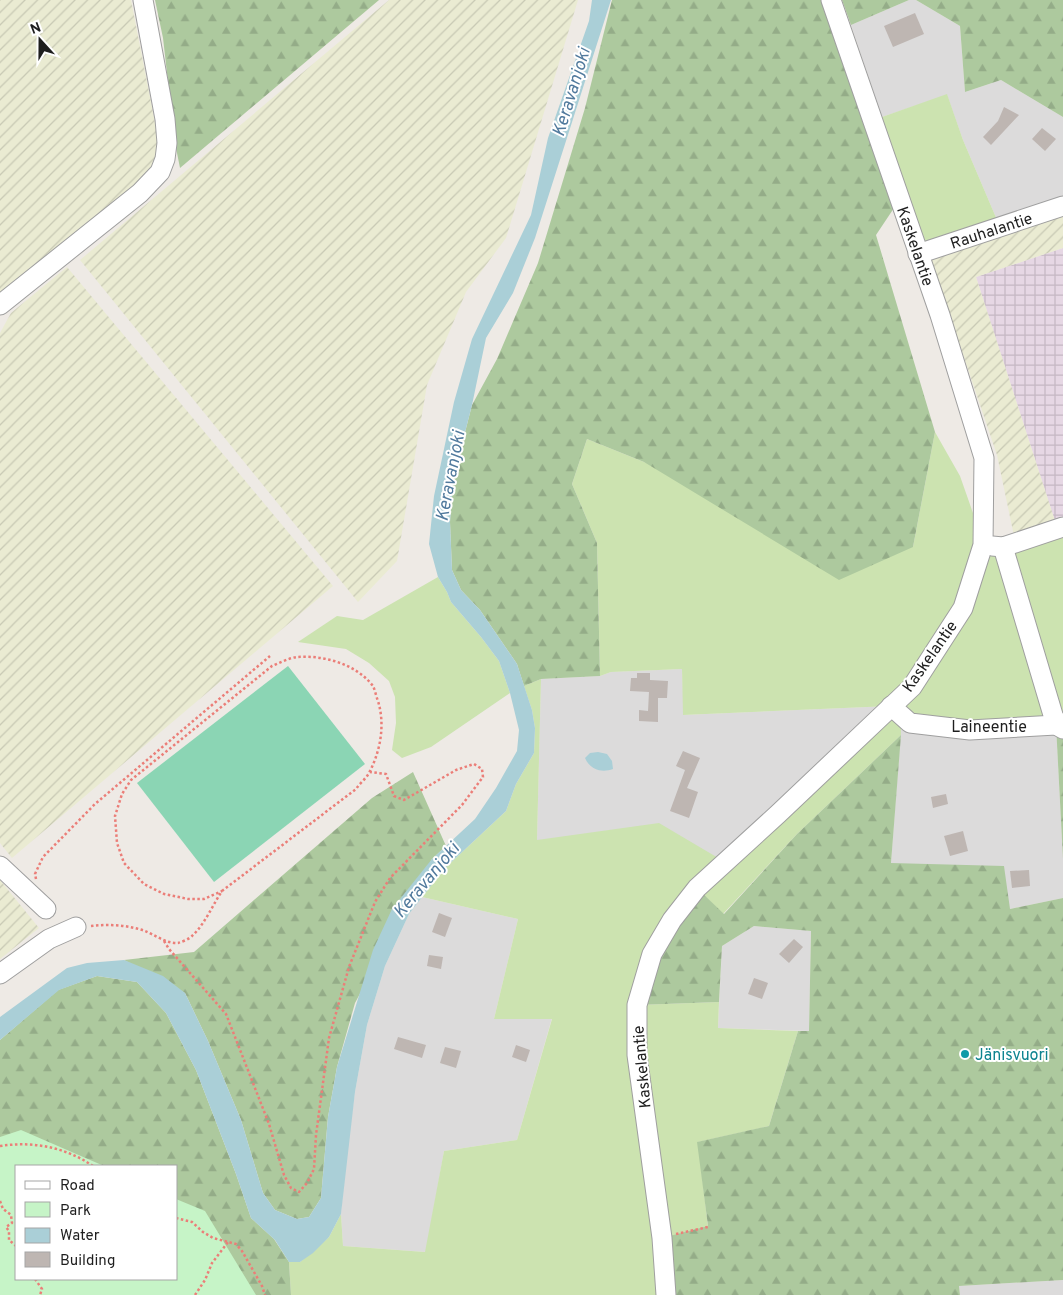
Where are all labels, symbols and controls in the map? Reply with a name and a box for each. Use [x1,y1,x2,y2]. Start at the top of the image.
north arrow [15,15,65,65]
text: N [28,20,44,39]
water label: Keravanjoki [548,44,597,140]
street label: Kaskelantie [891,204,937,289]
street label: Rauhalantie [948,209,1035,255]
water label: Keravanjoki [431,428,472,523]
street label: Kaskelantie [899,617,963,697]
street label: Laineentie [951,718,1027,738]
water label: Keravanjoki [389,837,466,923]
street label: Kaskelantie [629,1025,657,1109]
place label: Jänisvuori [975,1046,1049,1066]
marker: Jänisvuori [959,1048,971,1060]
legend [15,1165,178,1280]
text: Road [60,1177,95,1196]
text: Park [60,1202,91,1221]
text: Water [60,1227,100,1246]
text: Building [60,1252,115,1271]

